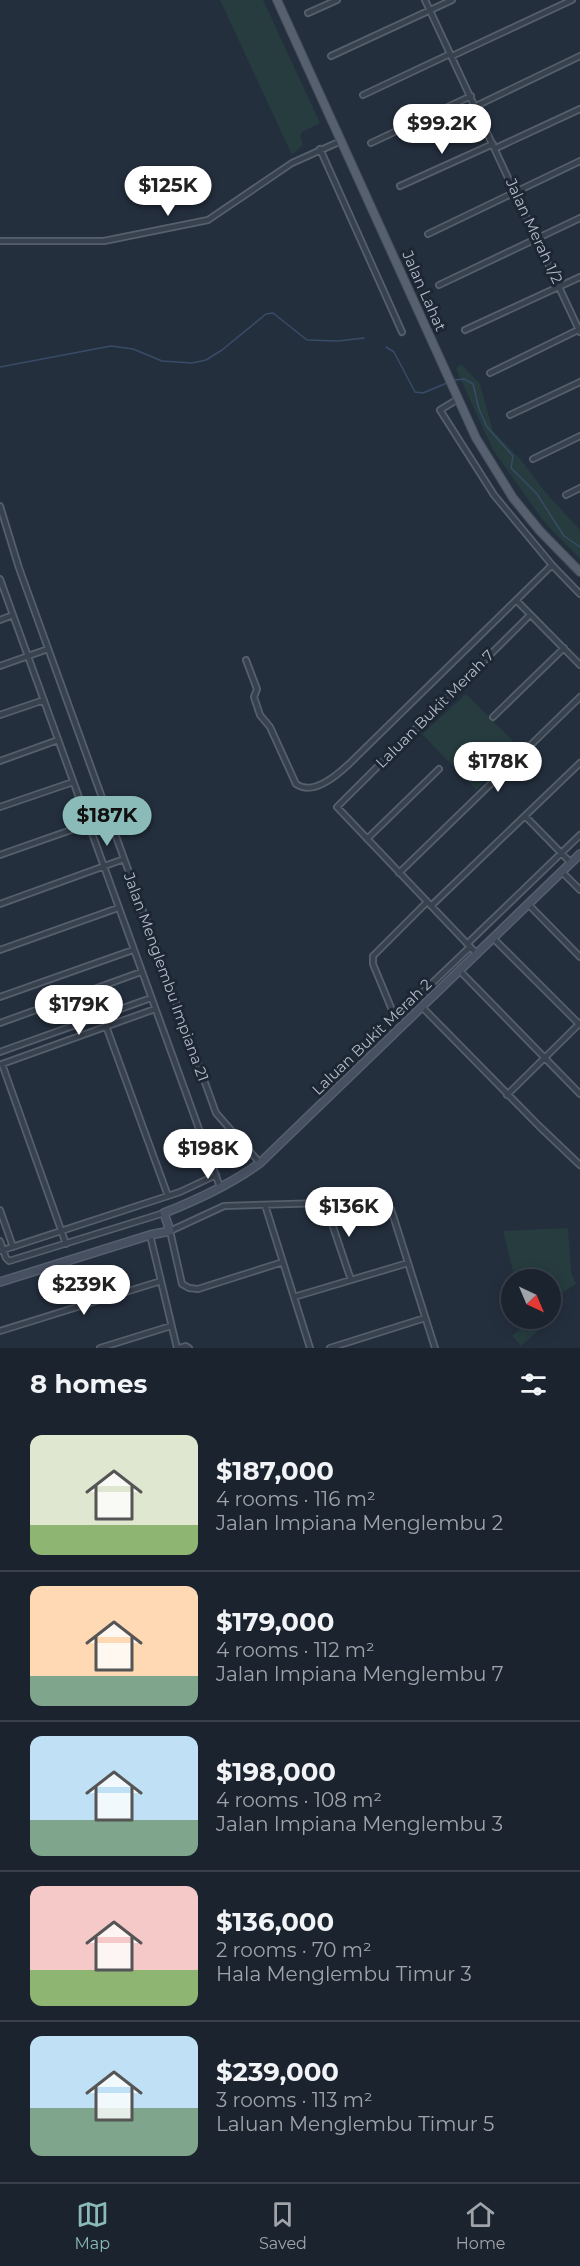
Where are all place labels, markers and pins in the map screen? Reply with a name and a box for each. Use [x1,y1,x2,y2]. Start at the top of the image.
pin: $99.2K [393,104,491,155]
pin: $125K [126,166,210,217]
pin: $178K [456,742,540,793]
pin: $187K [65,796,149,847]
pin: $179K [37,985,121,1036]
pin: $198K [166,1129,250,1180]
pin: $136K [307,1187,391,1238]
pin: $239K [42,1265,126,1316]

